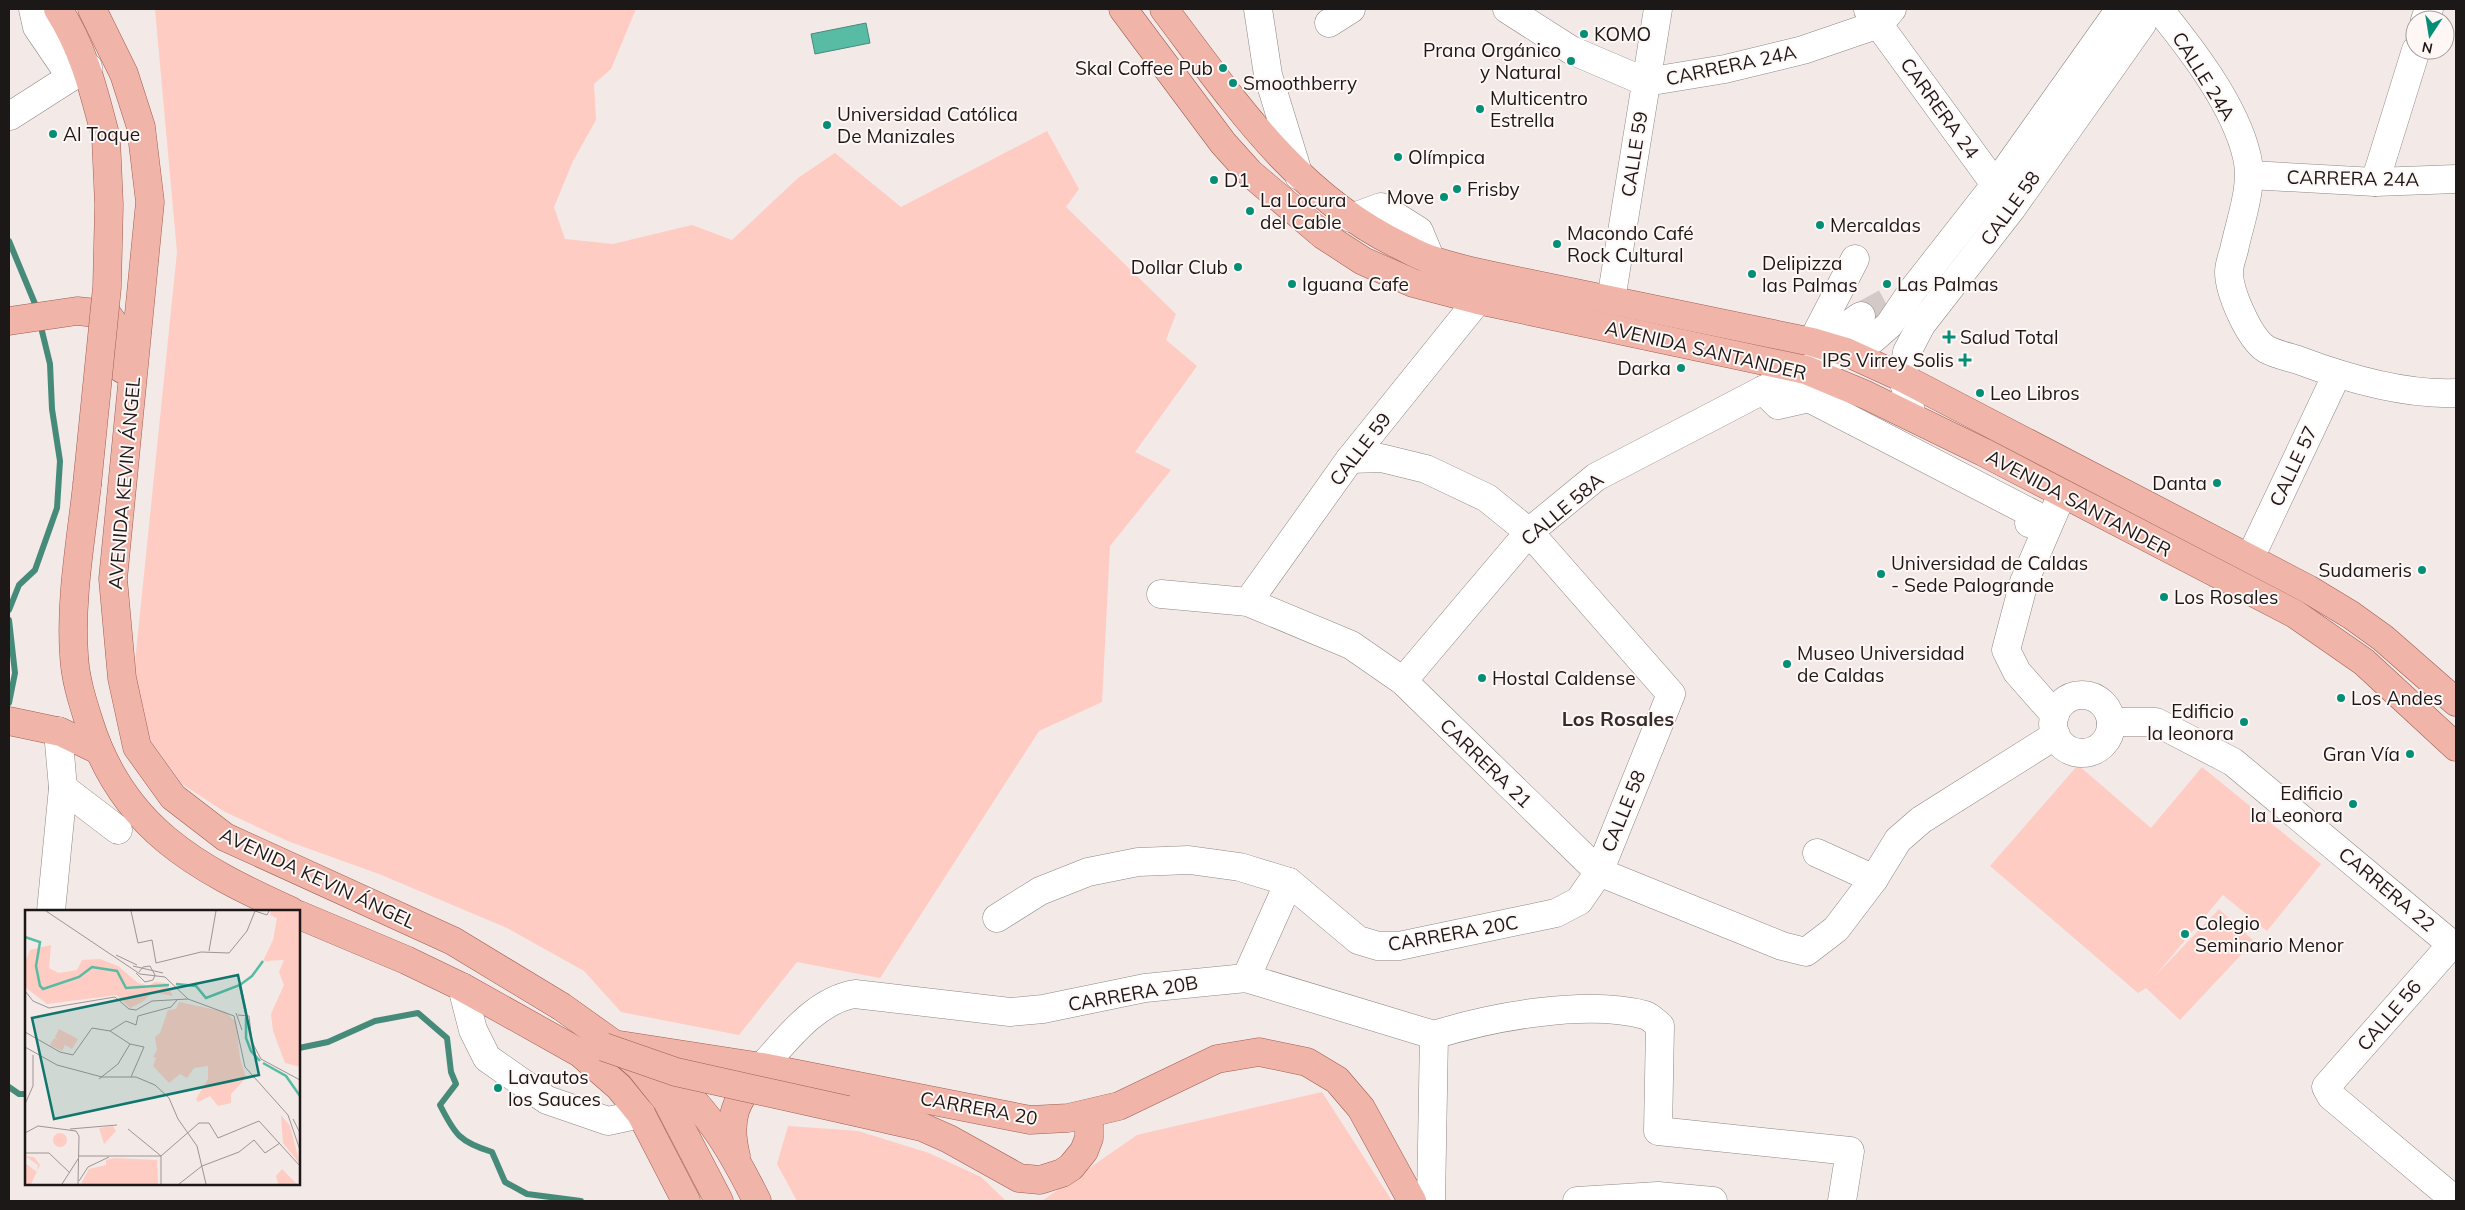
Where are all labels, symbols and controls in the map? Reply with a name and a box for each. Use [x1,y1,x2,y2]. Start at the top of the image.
north arrow [2405,10,2455,60]
place label: KOMO [1594,22,1651,46]
street label: CALLE 24A [2167,27,2241,125]
marker: KOMO [1578,28,1590,40]
place label: Prana Orgánico y Natural [1423,38,1561,84]
text: N [2420,38,2434,58]
street label: CARRERA 24A [1664,39,1798,91]
street label: CARRERA 24 [1895,53,1985,163]
marker: Prana Orgánico y Natural [1565,55,1577,67]
place label: Skal Coffee Pub [1075,56,1213,80]
marker: Skal Coffee Pub [1217,62,1229,74]
place label: Smoothberry [1243,71,1357,95]
marker: Smoothberry [1227,77,1239,89]
place label: Multicentro Estrella [1490,86,1588,132]
place label: Universidad Católica De Manizales [837,102,1018,148]
marker: Multicentro Estrella [1474,103,1486,115]
street label: CALLE 59 [1615,110,1653,198]
marker: Universidad Católica De Manizales [821,119,833,131]
place label: Al Toque [63,122,140,146]
marker: Al Toque [47,128,59,140]
place label: Olímpica [1408,145,1485,169]
marker: Olímpica [1392,151,1404,163]
street label: CARRERA 24A [2286,165,2420,191]
street label: CALLE 58 [1975,166,2045,250]
place label: D1 [1224,168,1250,192]
marker: D1 [1208,174,1220,186]
place label: Frisby [1467,177,1520,201]
marker: Frisby [1451,183,1463,195]
place label: Move [1387,185,1434,209]
place label: La Locura del Cable [1260,188,1346,234]
marker: Move [1438,191,1450,203]
marker: La Locura del Cable [1244,205,1256,217]
place label: Mercaldas [1830,213,1921,237]
marker: Mercaldas [1814,219,1826,231]
place label: Macondo Café Rock Cultural [1567,221,1694,267]
marker: Macondo Café Rock Cultural [1551,238,1563,250]
place label: Delipizza las Palmas [1762,251,1858,297]
place label: Dollar Club [1131,255,1228,279]
marker: Dollar Club [1232,261,1244,273]
marker: Delipizza las Palmas [1746,268,1758,280]
place label: Iguana Cafe [1302,272,1409,296]
place label: Las Palmas [1897,272,1998,296]
marker: Iguana Cafe [1286,278,1298,290]
marker: Las Palmas [1881,278,1893,290]
street label: AVENIDA SANTANDER [1603,315,1809,385]
place label: Salud Total [1960,325,2058,349]
marker: Salud Total [1942,330,1956,344]
place label: IPS Virrey Solis [1822,348,1954,372]
marker: IPS Virrey Solis [1958,353,1972,367]
place label: Darka [1617,356,1671,380]
marker: Darka [1675,362,1687,374]
street label: AVENIDA KEVIN ÁNGEL [103,375,145,590]
place label: Leo Libros [1990,381,2080,405]
marker: Leo Libros [1974,387,1986,399]
street label: CALLE 59 [1324,408,1396,490]
street label: CALLE 57 [2264,422,2322,510]
street label: AVENIDA SANTANDER [1982,444,2176,562]
street label: CALLE 58A [1516,468,1608,550]
place label: Danta [2152,471,2207,495]
marker: Danta [2211,477,2223,489]
place label: Universidad de Caldas - Sede Palogrande [1891,551,2088,597]
place label: Sudameris [2319,558,2412,582]
marker: Sudameris [2416,564,2428,576]
marker: Universidad de Caldas - Sede Palogrande [1875,568,1887,580]
place label: Los Rosales [2174,585,2278,609]
marker: Los Rosales [2158,591,2170,603]
place label: Museo Universidad de Caldas [1797,641,1965,687]
marker: Museo Universidad de Caldas [1781,658,1793,670]
place label: Hostal Caldense [1492,666,1636,690]
marker: Hostal Caldense [1476,672,1488,684]
place label: Los Andes [2351,686,2443,710]
marker: Los Andes [2335,692,2347,704]
place label: Edificio la leonora [2147,699,2234,745]
district label: Los Rosales [1562,706,1674,731]
street label: CARRERA 21 [1435,713,1537,813]
marker: Edificio la leonora [2238,716,2250,728]
place label: Gran Vía [2323,742,2400,766]
marker: Gran Vía [2404,748,2416,760]
street label: CALLE 58 [1596,767,1650,855]
place label: Edificio la Leonora [2250,781,2343,827]
marker: Edificio la Leonora [2347,798,2359,810]
street label: AVENIDA KEVIN ÁNGEL [216,822,420,934]
street label: CARRERA 22 [2334,842,2440,936]
inset map [25,910,300,1185]
street label: CARRERA 20C [1386,910,1520,956]
place label: Colegio Seminario Menor [2195,911,2344,957]
marker: Colegio Seminario Menor [2179,928,2191,940]
street label: CARRERA 20B [1066,970,1200,1016]
street label: CALLE 56 [2352,975,2426,1055]
place label: Lavautos los Sauces [508,1065,601,1111]
marker: Lavautos los Sauces [492,1082,504,1094]
street label: CARRERA 20 [918,1086,1040,1130]

